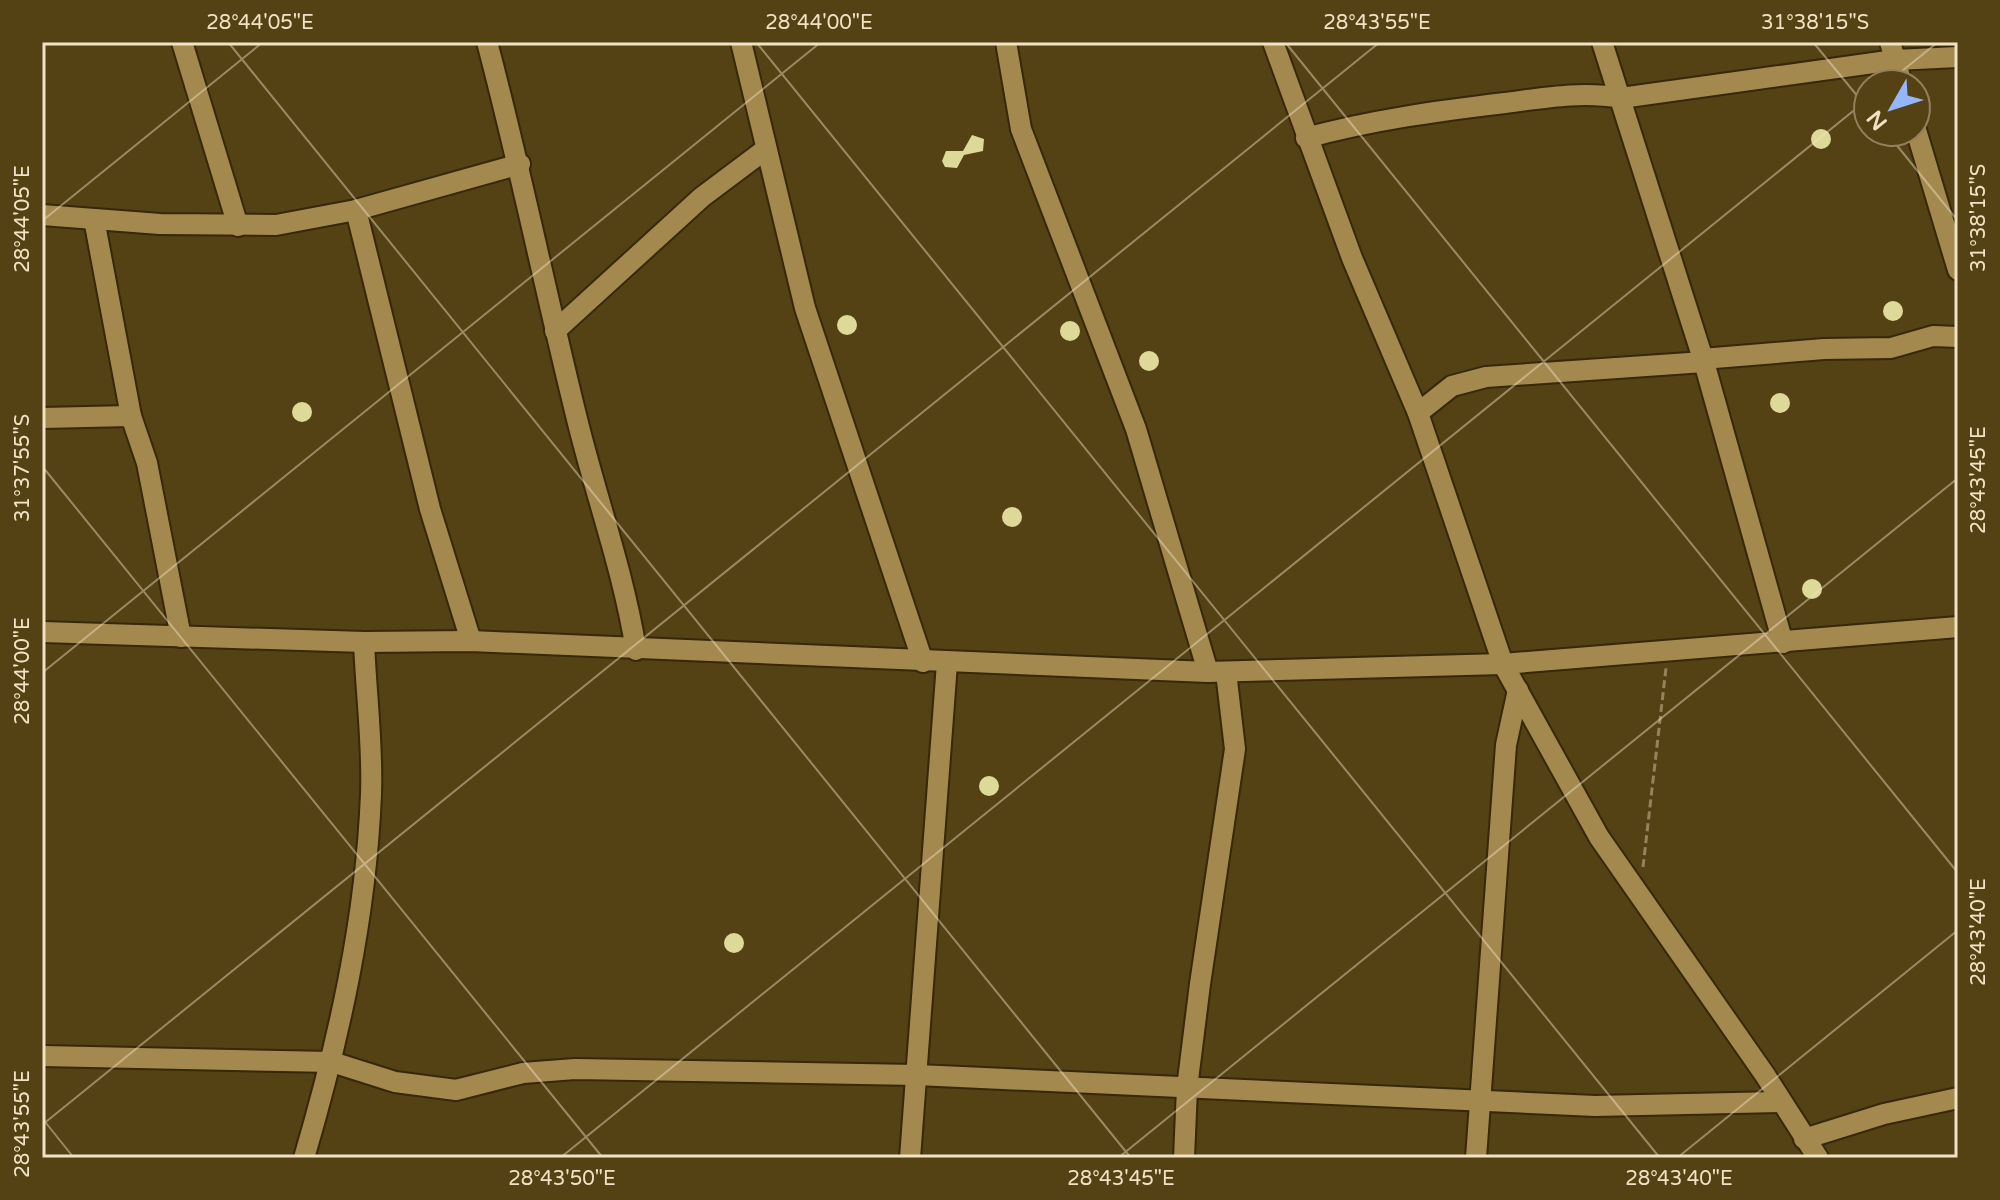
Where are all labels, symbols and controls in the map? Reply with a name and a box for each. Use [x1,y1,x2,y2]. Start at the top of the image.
text: 28°44'05"E [206,11,314,35]
text: 28°44'00"E [765,11,873,35]
text: 28°43'55"E [1323,11,1431,35]
text: 31°38'15"S [1761,11,1869,35]
north arrow [1852,68,1932,148]
text: N [1862,105,1893,135]
text: 31°38'15"S [1967,164,1991,272]
text: 28°44'05"E [11,165,35,273]
text: 31°37'55"S [11,414,35,522]
text: 28°43'45"E [1967,426,1991,534]
text: 28°44'00"E [11,617,35,725]
text: 28°43'40"E [1967,878,1991,986]
text: 28°43'55"E [11,1070,35,1178]
text: 28°43'50"E [508,1167,616,1191]
text: 28°43'45"E [1067,1167,1175,1191]
text: 28°43'40"E [1625,1167,1733,1191]

